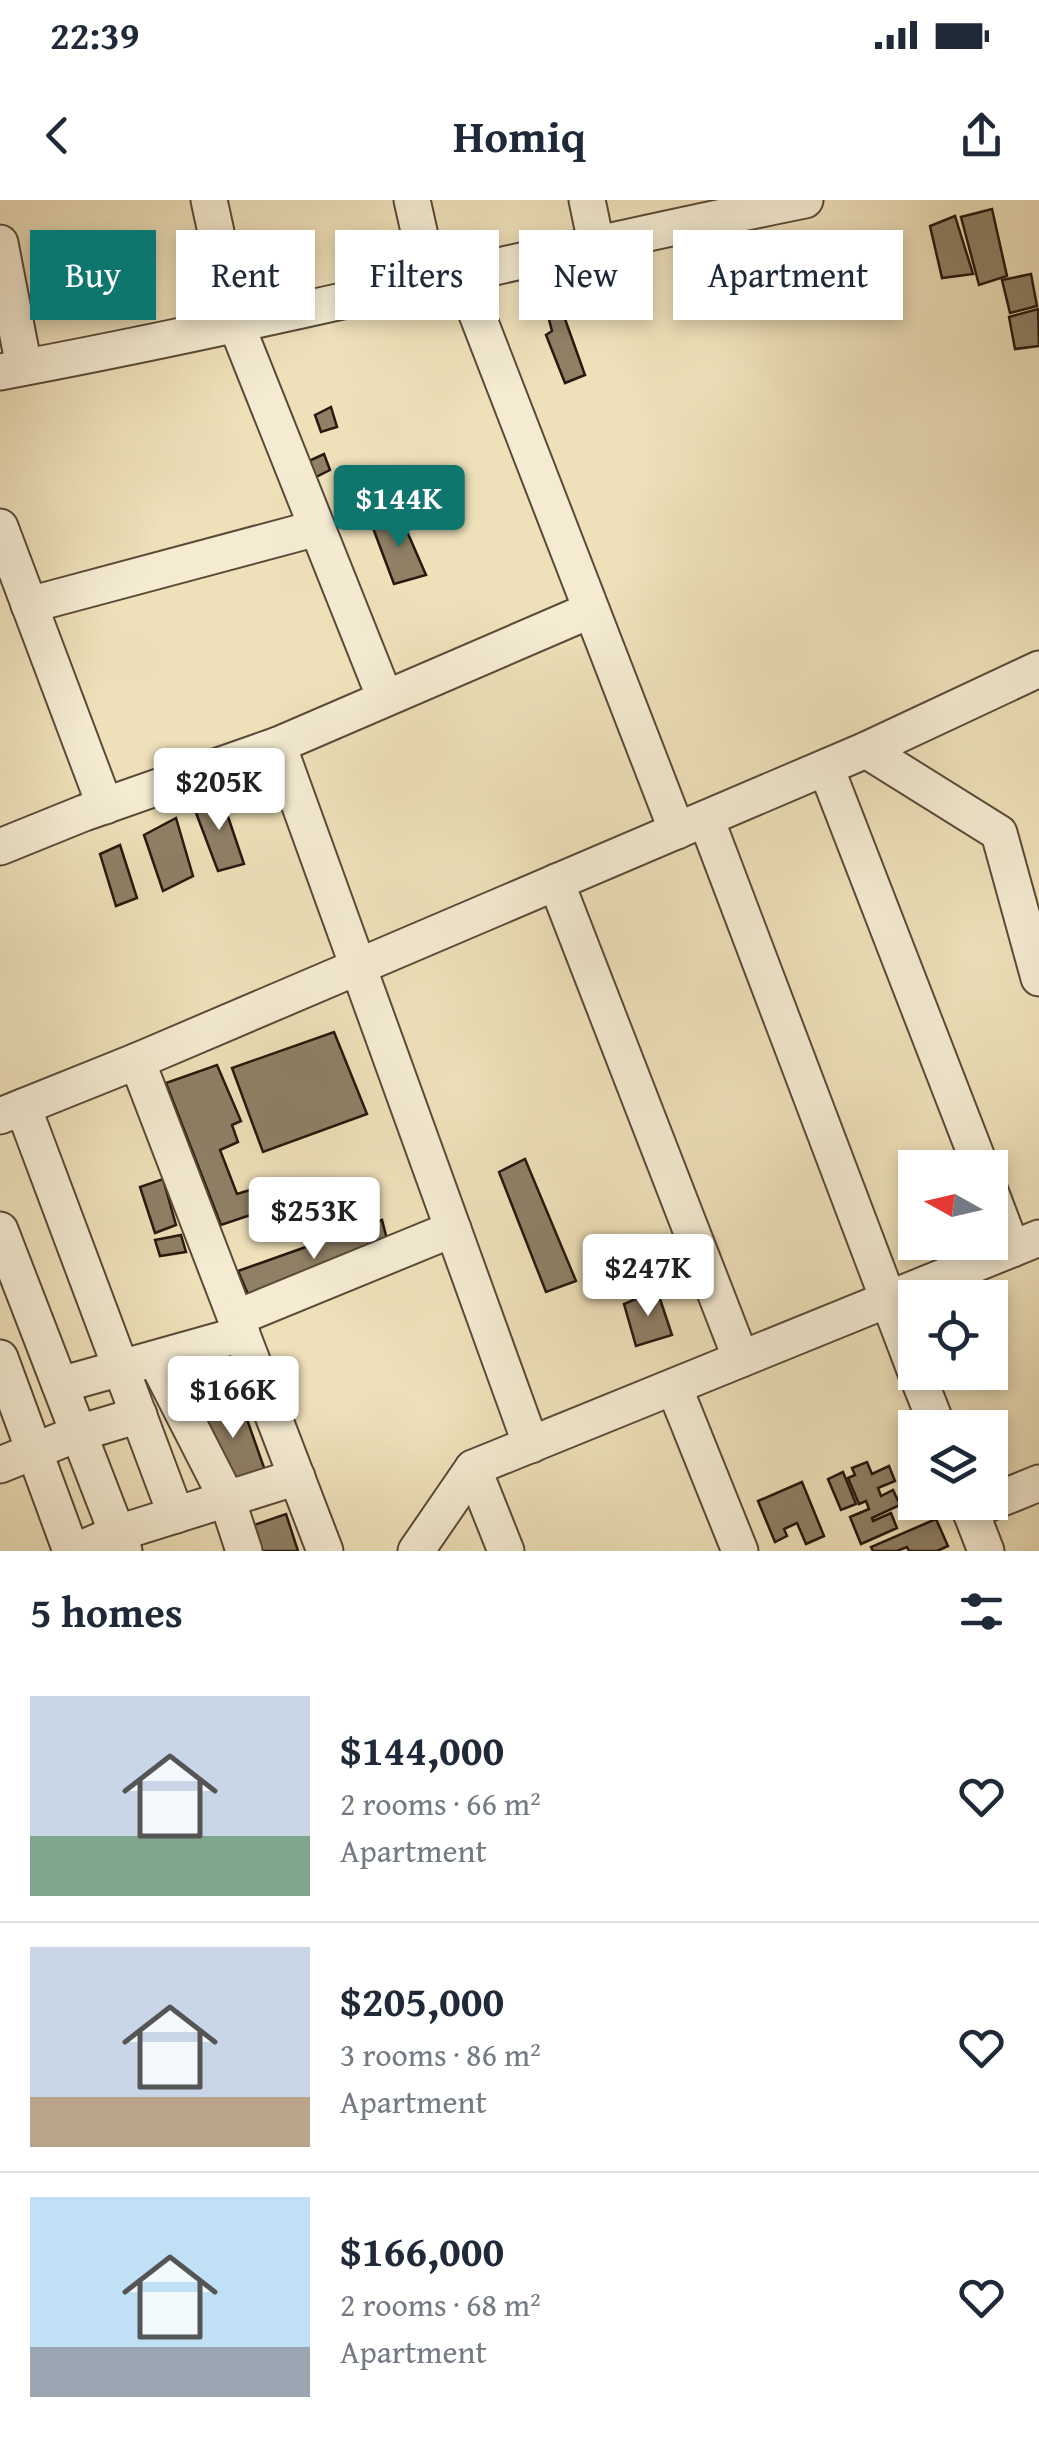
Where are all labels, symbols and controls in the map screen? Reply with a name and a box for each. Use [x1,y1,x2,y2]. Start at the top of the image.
text: 22:39 [50,7,140,63]
text: Homiq [453,103,586,168]
icon: back [30,108,85,163]
icon: share [954,108,1009,163]
chip: Buy [30,230,156,320]
chip: Rent [176,230,315,320]
chip: Filters [335,230,499,320]
chip: New [519,230,653,320]
chip: Apartment [673,230,903,320]
pin: $144K [329,465,469,550]
text: $144K [356,474,442,521]
pin: $205K [149,748,289,833]
text: $205K [176,757,262,804]
north arrow [898,1150,1008,1260]
map controls [898,1150,1008,1520]
pin: $253K [244,1177,384,1262]
text: $253K [271,1186,357,1233]
pin: $247K [578,1234,718,1319]
text: $247K [605,1243,691,1290]
button: locate [898,1280,1008,1390]
pin: $166K [163,1356,303,1441]
text: $166K [190,1365,276,1412]
button: layers [898,1410,1008,1520]
text: 5 homes [30,1581,183,1642]
icon: filters [954,1584,1009,1639]
text: $144,000 [340,1719,504,1780]
icon: home [110,1736,230,1856]
icon: heart [954,1769,1009,1824]
text: 2 rooms · 66 m² [340,1780,541,1827]
text: Apartment [340,1827,487,1874]
text: $205,000 [340,1970,504,2031]
icon: home [110,1987,230,2107]
icon: heart [954,2020,1009,2075]
text: 3 rooms · 86 m² [340,2031,541,2078]
text: Apartment [340,2078,487,2125]
text: $166,000 [340,2220,504,2281]
icon: home [110,2237,230,2357]
icon: heart [954,2270,1009,2325]
text: 2 rooms · 68 m² [340,2281,541,2328]
text: Apartment [340,2328,487,2375]

